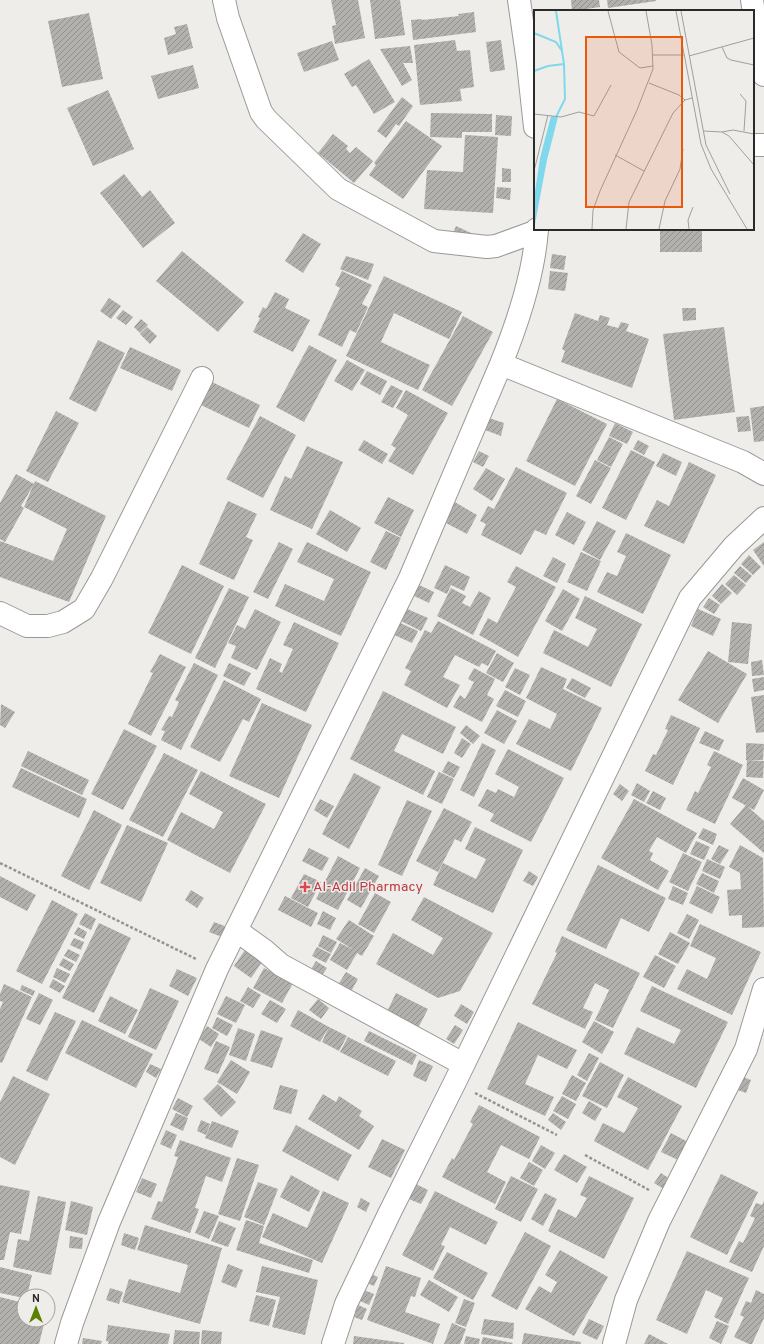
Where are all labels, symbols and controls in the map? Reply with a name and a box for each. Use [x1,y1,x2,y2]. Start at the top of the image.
inset map [534,10,754,230]
place label: Al-Adil Pharmacy [313,879,423,896]
marker: Al-Adil Pharmacy [300,882,310,892]
north arrow [16,1288,56,1328]
text: N [32,1292,40,1306]

